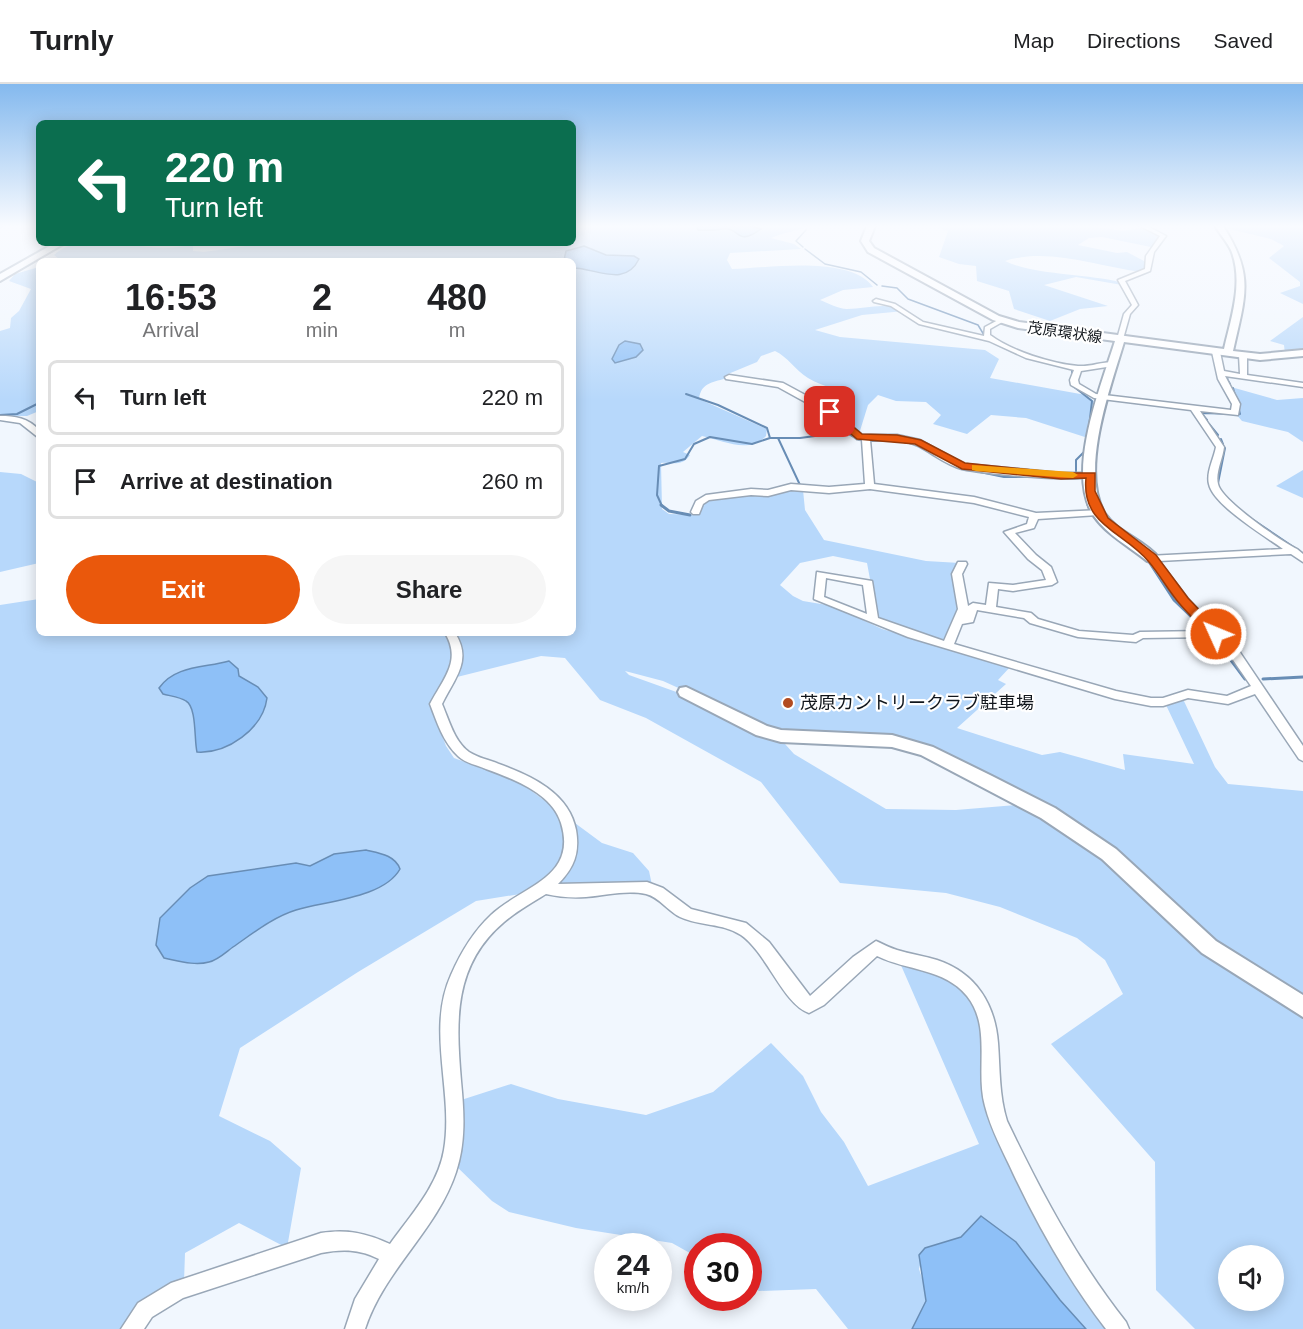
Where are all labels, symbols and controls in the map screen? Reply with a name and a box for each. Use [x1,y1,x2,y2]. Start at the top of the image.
text: Turnly [30,25,113,56]
text: Map [1013,29,1054,52]
text: Directions [1087,29,1180,52]
text: Saved [1213,29,1273,52]
icon: left [66,144,144,222]
text: 220 m [165,144,284,191]
text: Turn left [165,193,263,223]
text: 16:53 [125,277,217,318]
text: 2 [312,277,332,318]
text: 480 [427,277,487,318]
street label: 茂原環状線 [1027,318,1103,346]
text: Arrival [143,319,199,341]
text: min [306,319,338,341]
text: m [449,319,465,341]
icon: left [69,381,102,414]
text: Turn left [120,385,206,410]
text: 220 m [482,385,543,410]
pin [804,386,855,437]
icon: arrive [813,395,846,428]
icon: arrive [69,465,102,498]
text: Arrive at destination [120,469,333,494]
text: 260 m [482,469,543,494]
button: Exit [66,555,300,624]
button: Share [312,555,546,624]
position arrow [1184,602,1248,666]
place label: 茂原カントリークラブ駐車場 [800,693,1034,713]
marker: 茂原カントリークラブ駐車場 [781,696,795,710]
speed limit sign: 30 [684,1233,762,1311]
map controls [1218,1245,1284,1311]
button: sound [1218,1245,1284,1311]
text: 24 [616,1248,650,1281]
text: km/h [617,1279,649,1296]

